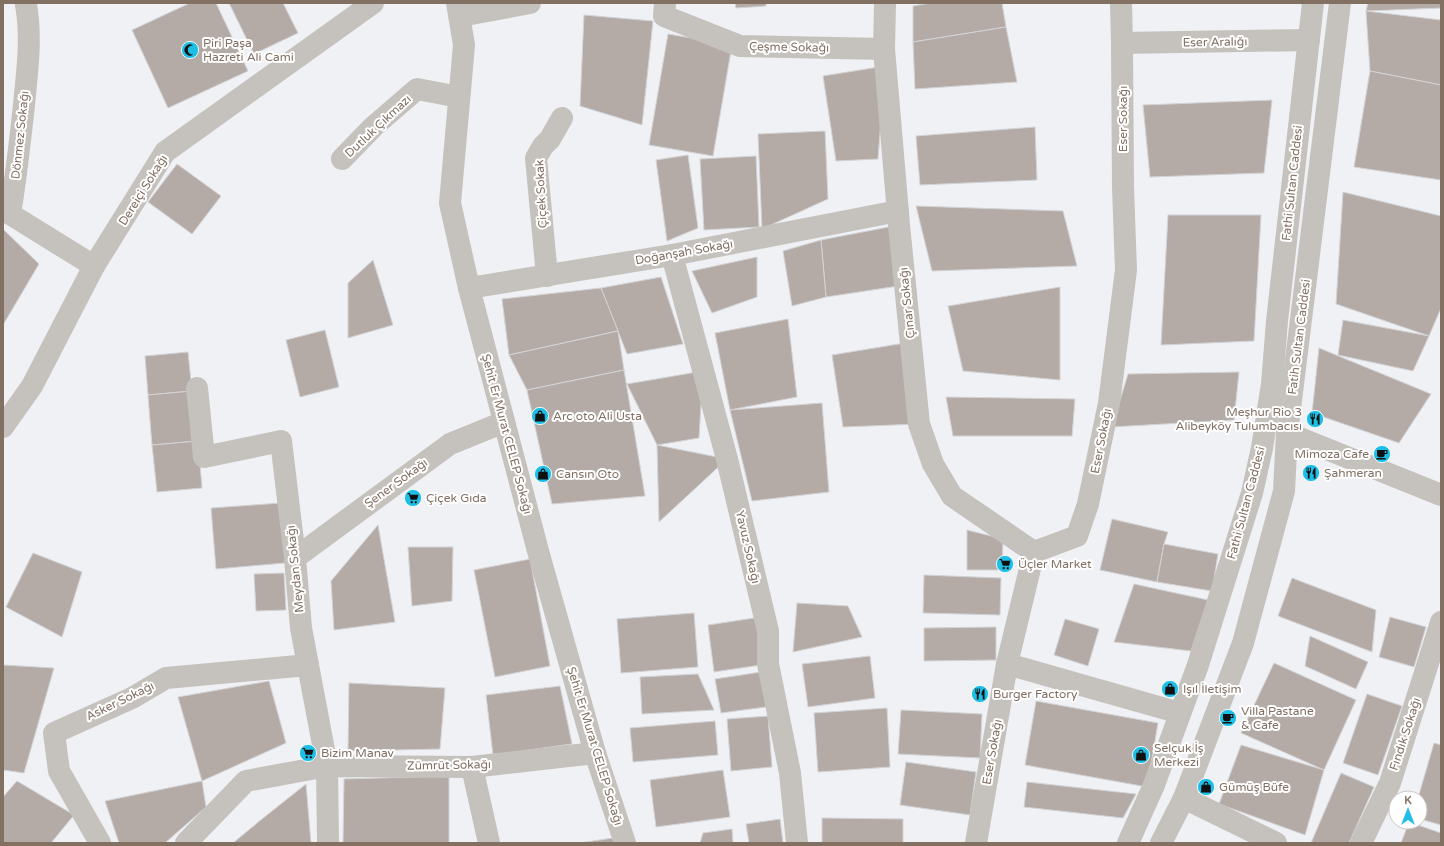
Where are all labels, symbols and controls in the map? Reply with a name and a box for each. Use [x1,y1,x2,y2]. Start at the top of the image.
street label: Eser Aralığı [1183,34,1247,50]
place label: Piri Paşa Hazreti Ali Cami [203,36,294,64]
street label: Çeşme Sokağı [749,39,829,55]
mosque icon: Piri Paşa Hazreti Ali Cami [180,40,200,60]
street label: Eser Sokağı [1116,86,1130,152]
street label: Dönmez Sokağı [8,90,32,180]
street label: Dutluk Çıkmazı [342,92,414,160]
street label: Fathi Sultan Caddesi [1279,125,1305,241]
street label: Dereiçi Sokağı [116,152,170,228]
street label: Çiçek Sokak [532,159,550,229]
street label: Doğanşah Sokağı [634,237,734,267]
street label: Çınar Sokağı [896,267,918,339]
street label: Fatih Sultan Caddesi [1285,279,1313,395]
street label: Şehit Er Murat CELEP Sokağı [479,352,535,516]
place label: Meşhur Rio 3 Alibeyköy Tulumbacısı [1176,405,1302,433]
shop icon: Arc oto Ali Usta [530,406,550,426]
street label: Eser Sokağı [1088,407,1114,475]
place label: Arc oto Ali Usta [553,409,642,423]
restaurant icon: Meşhur Rio 3 Alibeyköy Tulumbacısı [1305,409,1325,429]
cafe icon: Mimoza Cafe [1372,444,1392,464]
street label: Fathi Sultan Caddesi [1224,445,1268,561]
place label: Mimoza Cafe [1294,447,1369,461]
street label: Şener Sokağı [362,455,430,511]
restaurant icon: Şahmeran [1301,463,1321,483]
shop icon: Cansın Oto [533,464,553,484]
place label: Şahmeran [1324,466,1382,480]
place label: Cansın Oto [556,467,619,481]
supermarket icon: Çiçek Gıda [403,488,423,508]
place label: Çiçek Gıda [426,491,487,505]
street label: Yavuz Sokağı [733,509,763,585]
street label: Meydan Sokağı [283,525,307,613]
supermarket icon: Üçler Market [995,554,1015,574]
place label: Üçler Market [1018,557,1092,571]
street label: Şehit Er Murat CELEP Sokağı [564,665,626,827]
street label: Asker Sokağı [84,678,156,724]
shop icon: Işıl İletişim [1160,679,1180,699]
place label: Işıl İletişim [1183,682,1242,696]
restaurant icon: Burger Factory [970,684,990,704]
place label: Burger Factory [993,687,1078,701]
street label: Fındık Sokağı [1387,696,1423,772]
place label: Villa Pastane & Cafe [1241,704,1314,732]
cafe icon: Villa Pastane & Cafe [1218,708,1238,728]
street label: Eser Sokağı [979,718,1005,786]
place label: Selçuk İş Merkezi [1154,741,1204,769]
supermarket icon: Bizim Manav [298,743,318,763]
shop icon: Selçuk İş Merkezi [1131,745,1151,765]
place label: Bizim Manav [321,746,395,760]
street label: Zümrüt Sokağı [407,757,491,773]
shop icon: Gümüş Büfe [1196,777,1216,797]
place label: Gümüş Büfe [1219,780,1289,794]
north arrow [1388,790,1428,830]
text: K [1404,794,1412,807]

